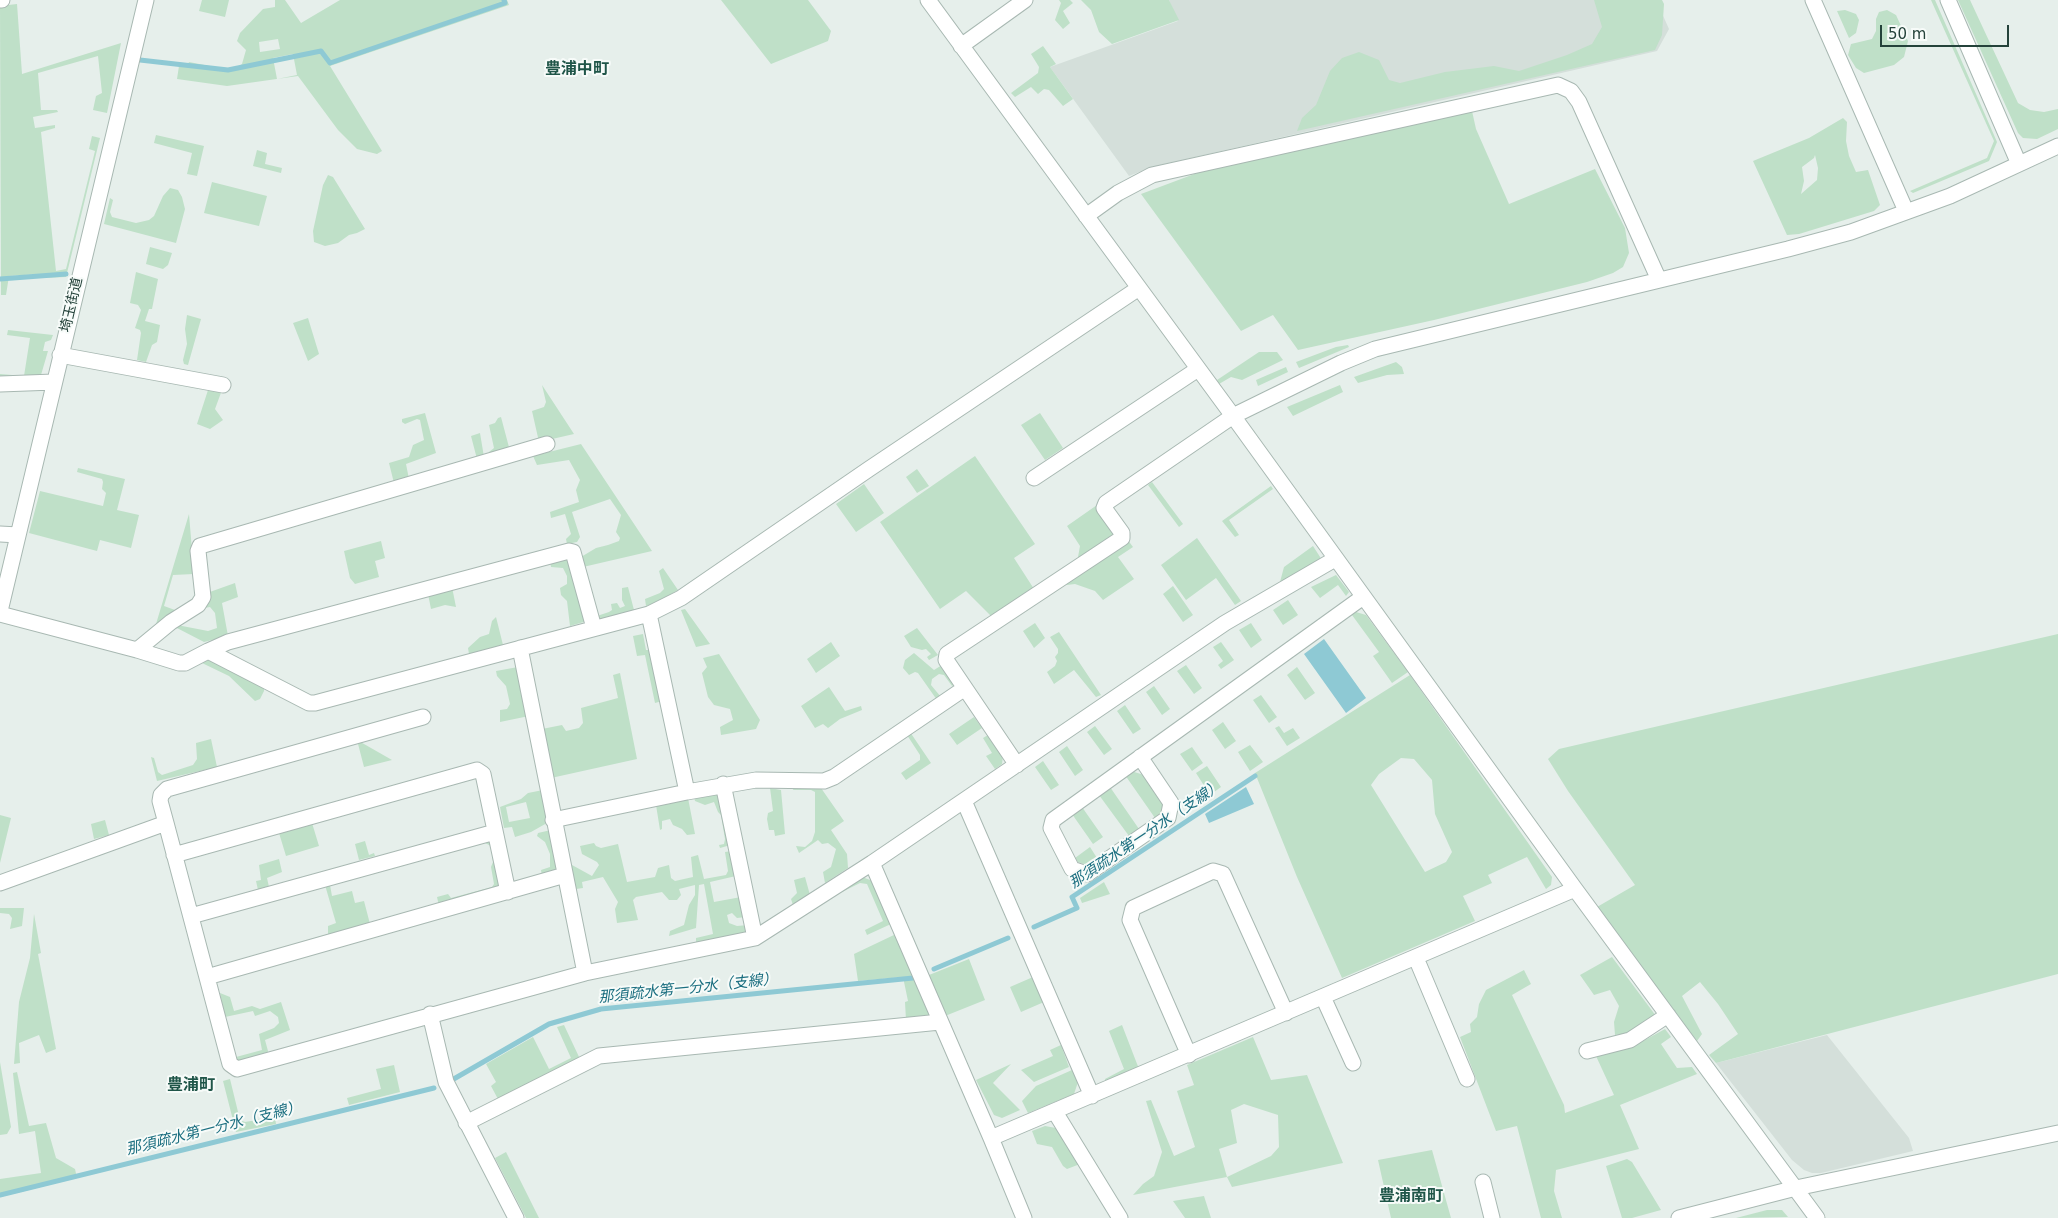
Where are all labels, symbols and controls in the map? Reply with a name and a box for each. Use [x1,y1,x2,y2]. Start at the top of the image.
scale bar [1883,15,2012,47]
text: 50 m [1888,25,1926,43]
district label: 豊浦中町 [545,60,609,80]
street label: 埼玉街道 [58,276,86,334]
water label: 那須疏水第一分水（支線） [1066,777,1226,893]
water label: 那須疏水第一分水（支線） [598,971,778,1007]
district label: 豊浦町 [167,1076,215,1096]
water label: 那須疏水第一分水（支線） [124,1098,304,1160]
district label: 豊浦南町 [1379,1187,1443,1207]

